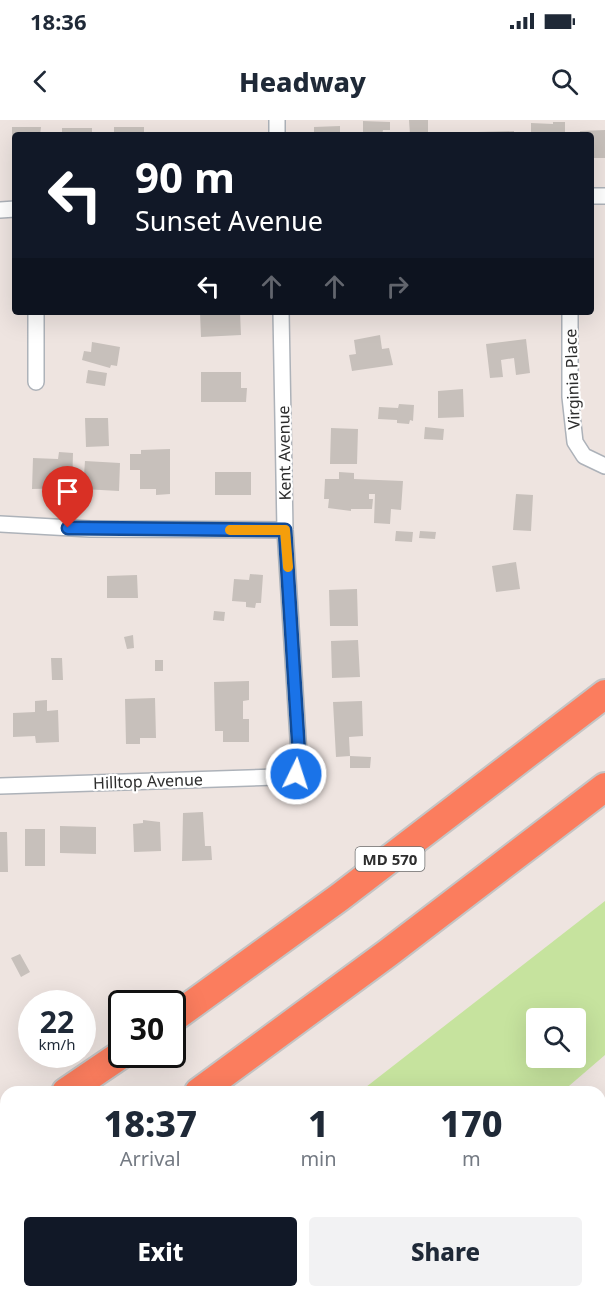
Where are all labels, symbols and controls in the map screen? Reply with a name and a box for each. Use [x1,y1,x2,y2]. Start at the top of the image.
text: 18:36 [30,6,87,36]
text: Headway [239,63,366,100]
icon: back [24,65,57,98]
icon: search [548,65,581,98]
text: 90 m [135,148,235,205]
icon: left [36,156,114,234]
text: Sunset Avenue [135,202,323,239]
icon: left [192,270,225,303]
icon: ahead [255,270,288,303]
icon: ahead [318,270,351,303]
icon: right [381,270,414,303]
street label: Virginia Place [559,328,585,430]
street label: Kent Avenue [272,405,296,501]
pin [42,466,93,528]
icon: arrive [51,475,84,508]
position arrow [264,742,328,806]
street label: Hilltop Avenue [93,768,203,794]
road number: MD 570 [356,847,424,871]
speed limit sign: 30 [108,990,186,1068]
text: 22 [40,1001,74,1042]
map controls [526,1008,586,1068]
button: search [526,1008,586,1068]
text: km/h [39,1034,75,1054]
text: 18:37 [103,1099,197,1148]
text: 1 [308,1099,329,1148]
text: 170 [440,1099,503,1148]
text: Arrival [120,1145,181,1172]
text: min [300,1145,337,1172]
text: m [462,1145,481,1172]
button: Exit [24,1217,297,1286]
button: Share [309,1217,582,1286]

